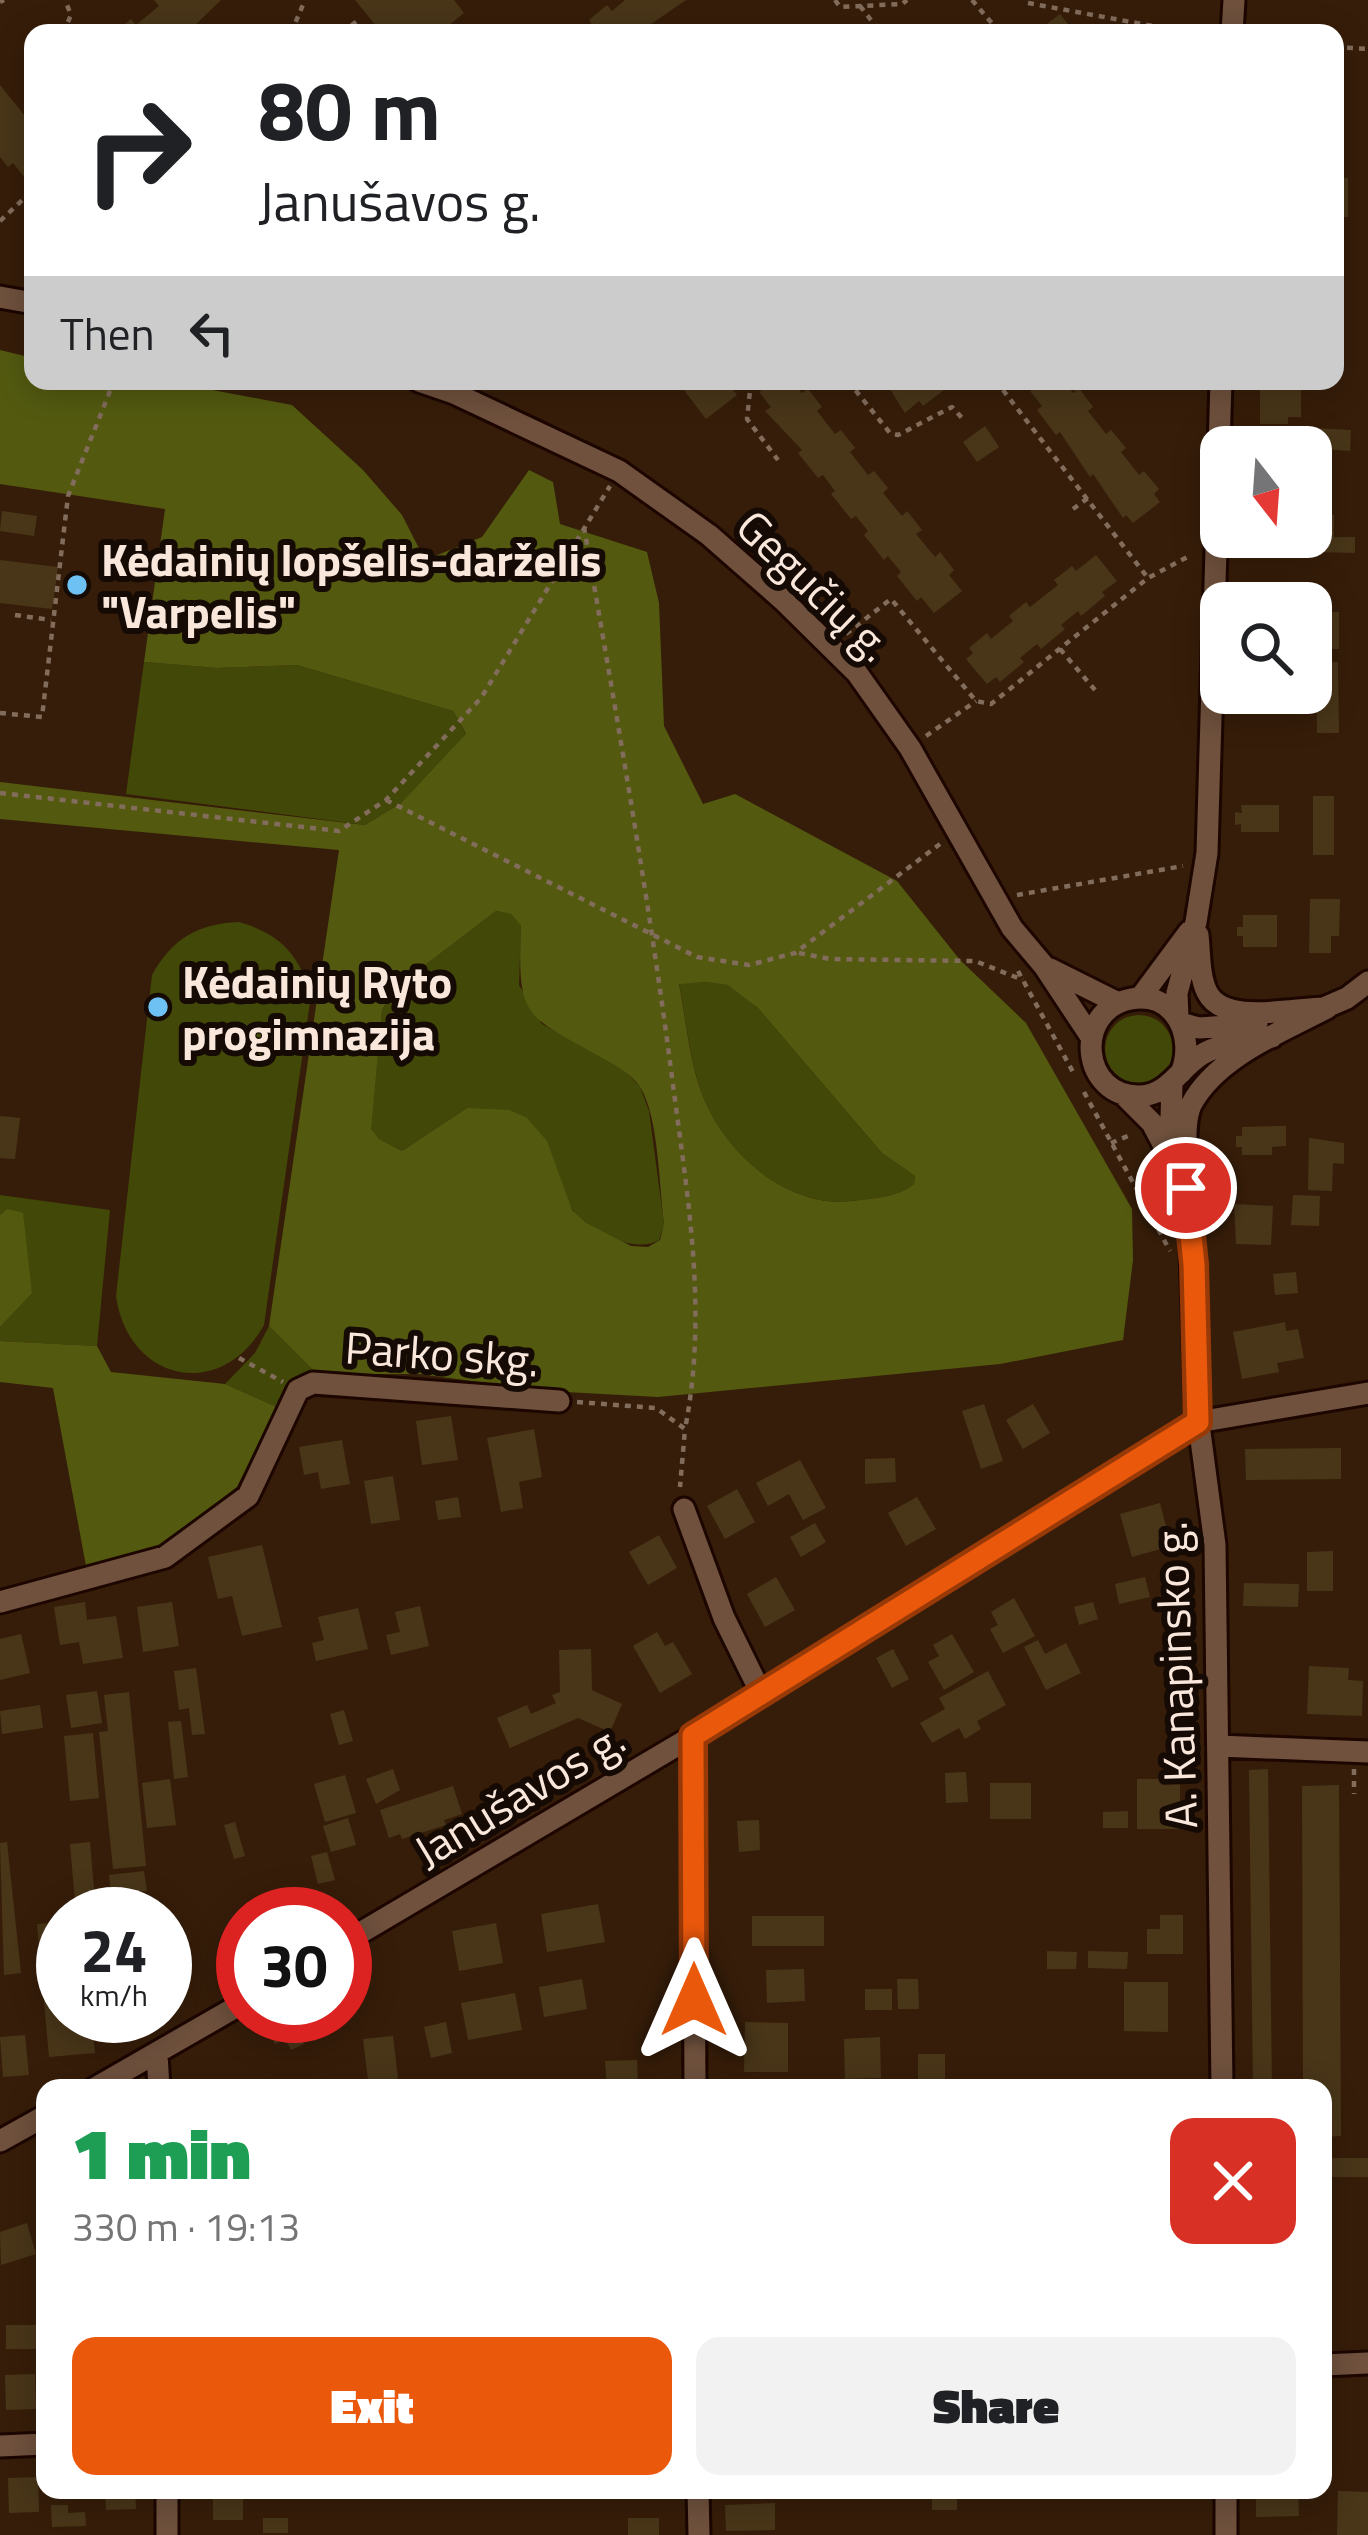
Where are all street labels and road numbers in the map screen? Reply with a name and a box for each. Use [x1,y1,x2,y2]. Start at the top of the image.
street label: Gegučių g. [722,493,908,677]
street label: Parko skg. [343,1312,541,1394]
street label: A. Kanapinsko g. [1136,1520,1214,1830]
street label: Janušavos g. [401,1704,637,1884]

